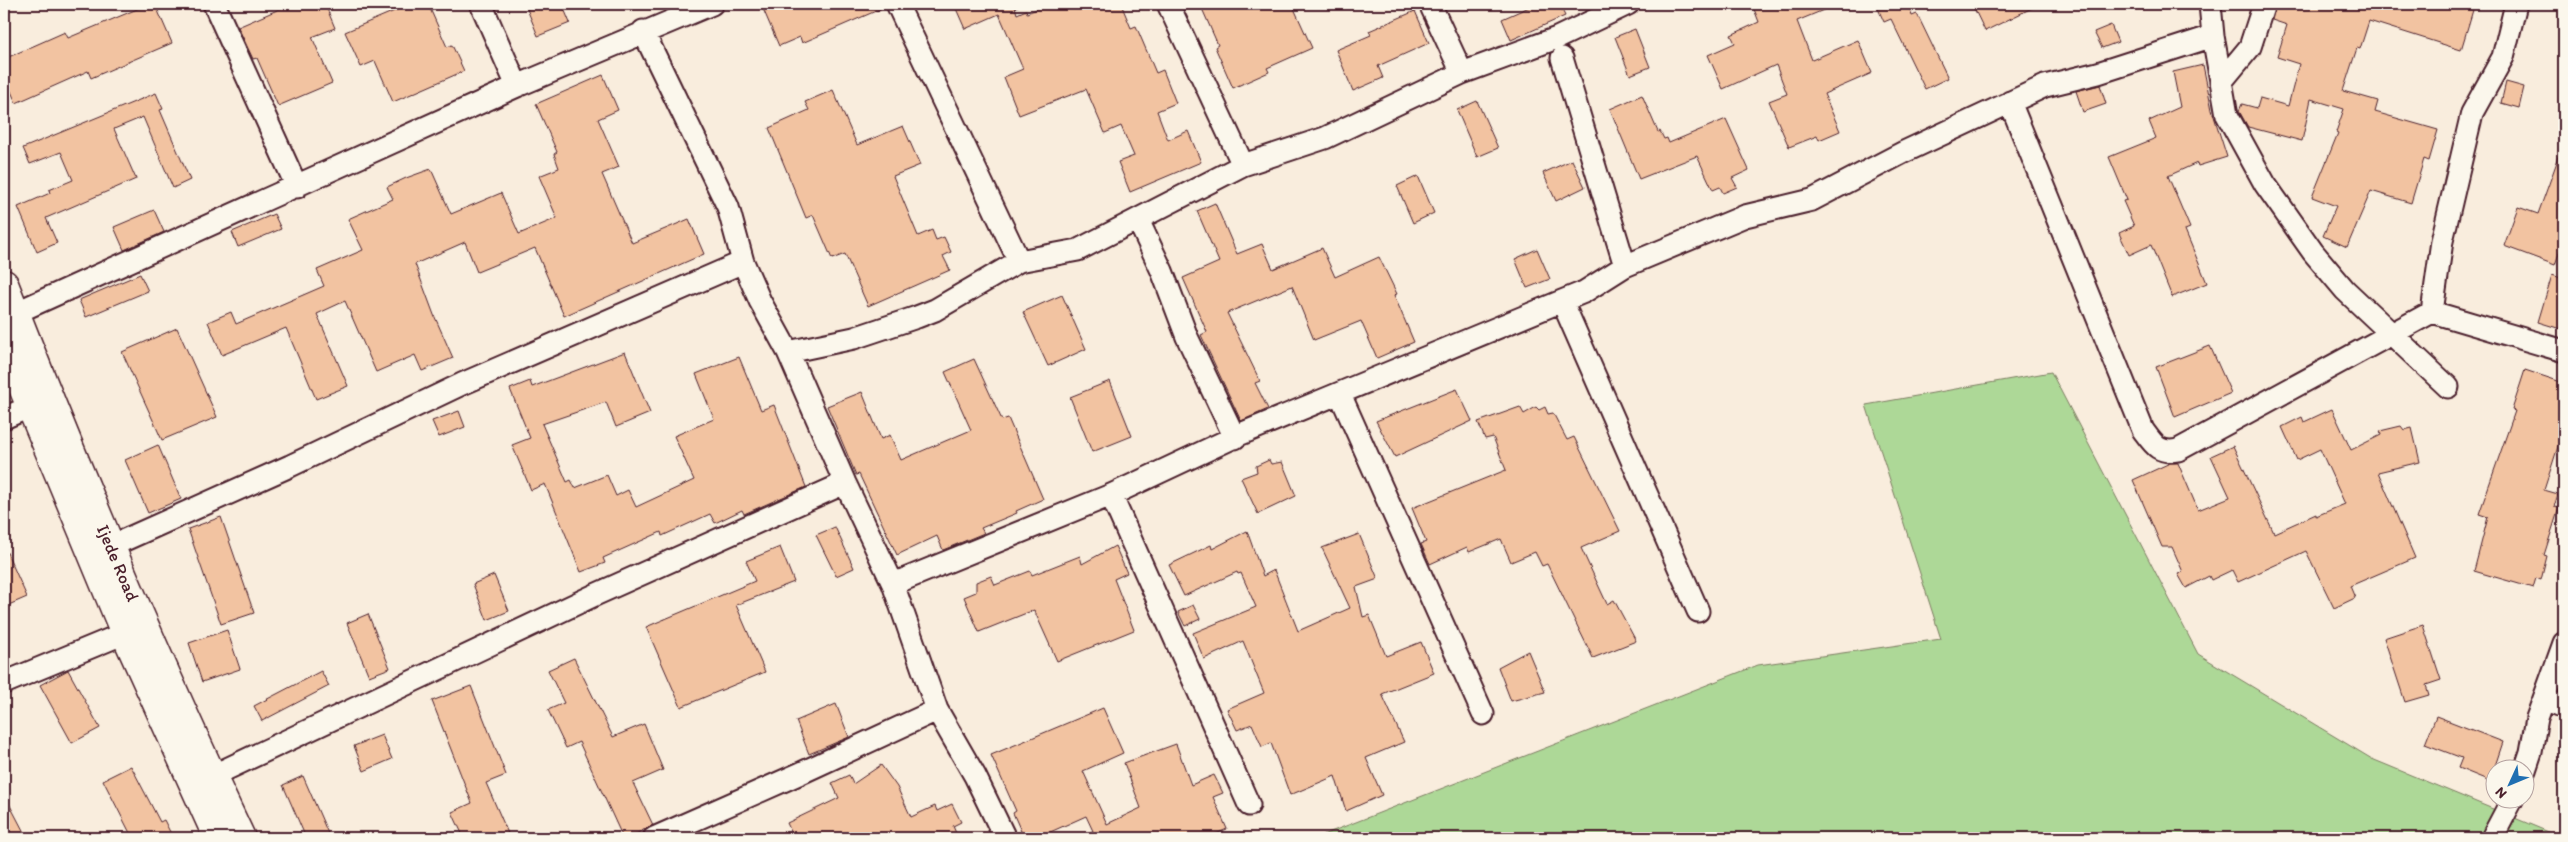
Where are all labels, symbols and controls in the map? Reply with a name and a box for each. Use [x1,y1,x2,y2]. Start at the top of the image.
street label: Ijede Road [92,521,144,605]
north arrow [2486,760,2536,810]
text: N [2492,783,2510,802]

